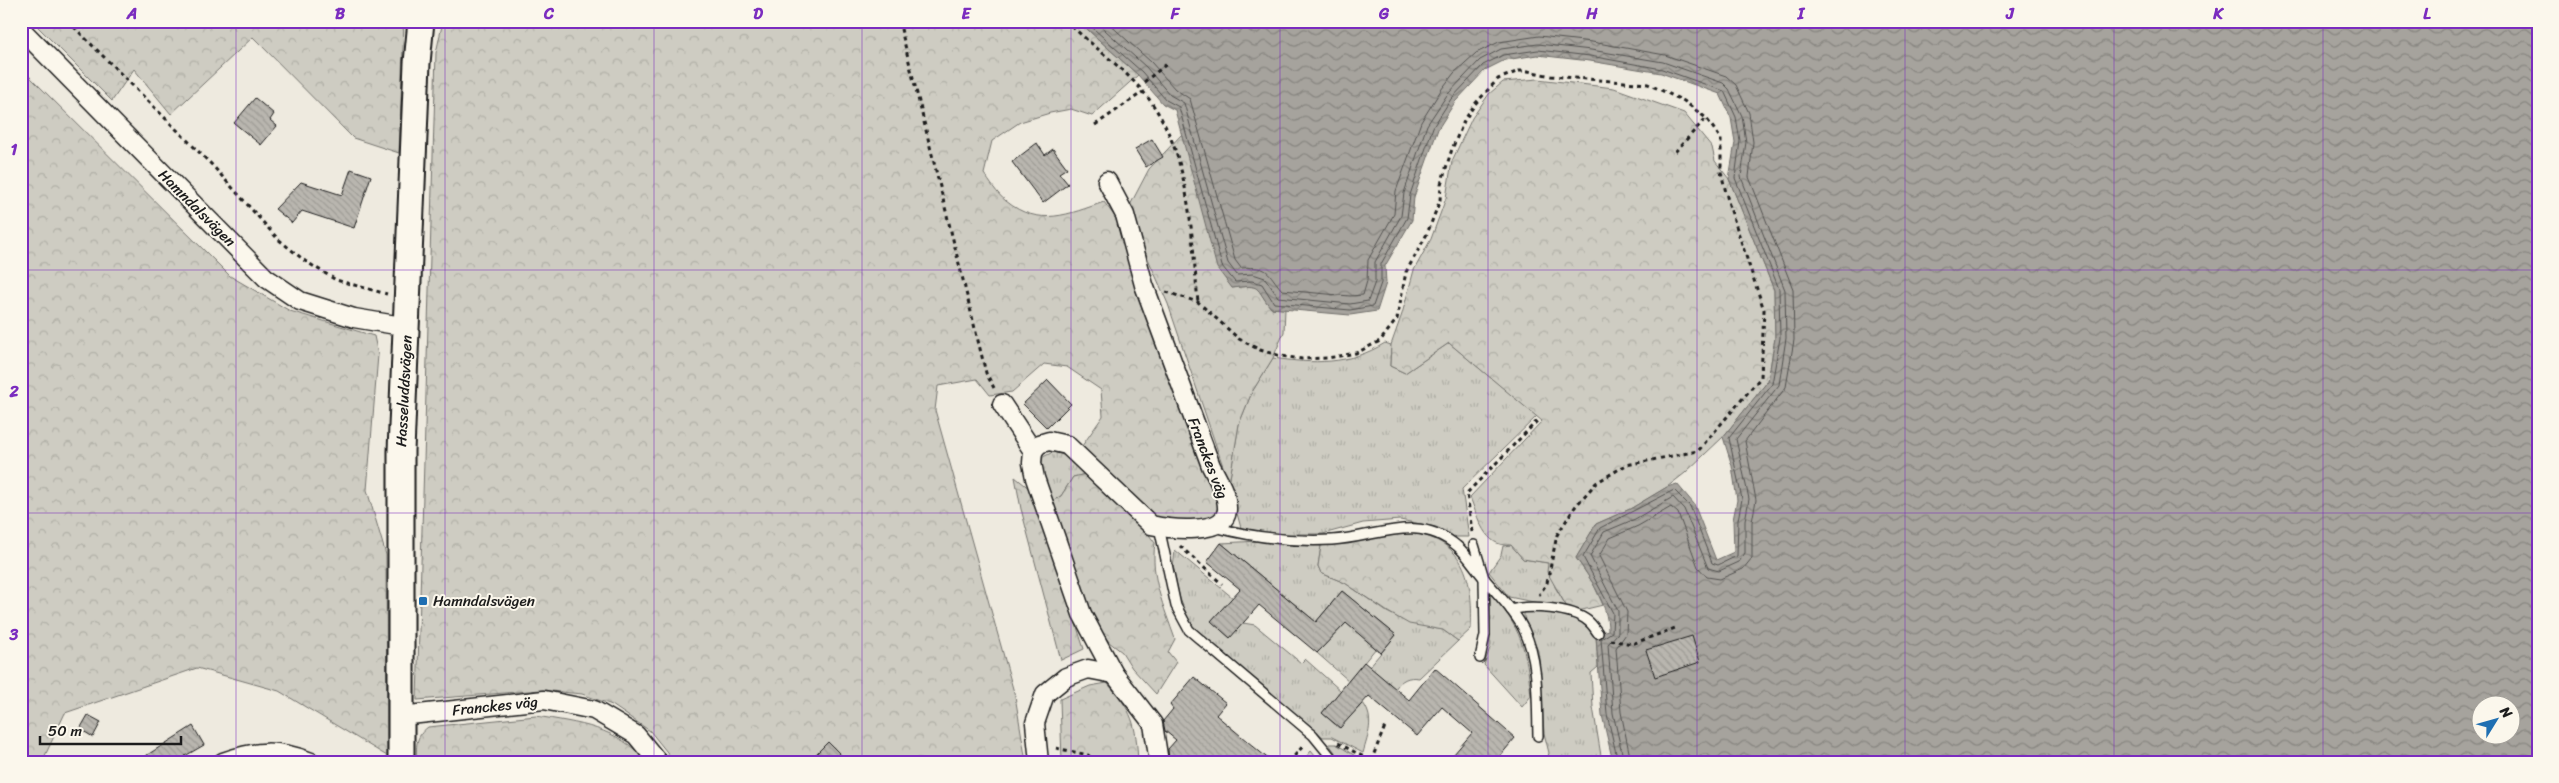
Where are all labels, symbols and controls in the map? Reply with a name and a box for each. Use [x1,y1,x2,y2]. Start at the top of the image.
text: A [126,0,137,28]
text: B [335,0,346,28]
text: C [543,0,555,28]
text: D [753,0,763,28]
text: E [962,0,972,28]
text: F [1170,0,1181,28]
text: G [1378,0,1390,28]
text: H [1585,0,1598,28]
text: I [1797,0,1806,28]
text: J [2005,0,2015,28]
text: K [2212,0,2224,28]
text: L [2423,0,2431,28]
text: 1 [11,135,18,164]
street label: Hamndalsvägen [152,163,242,253]
street label: Hasseluddsvägen [388,334,420,448]
text: 2 [8,377,19,406]
street label: Franckes väg [1180,413,1236,503]
place label: Hamndalsvägen [433,588,535,614]
marker: Hamndalsvägen [417,595,429,607]
text: 3 [9,620,19,649]
street label: Franckes väg [451,689,540,723]
north arrow [2472,696,2522,746]
text: N [2492,700,2519,724]
scale bar [40,713,181,745]
text: 50 m [48,718,83,744]

